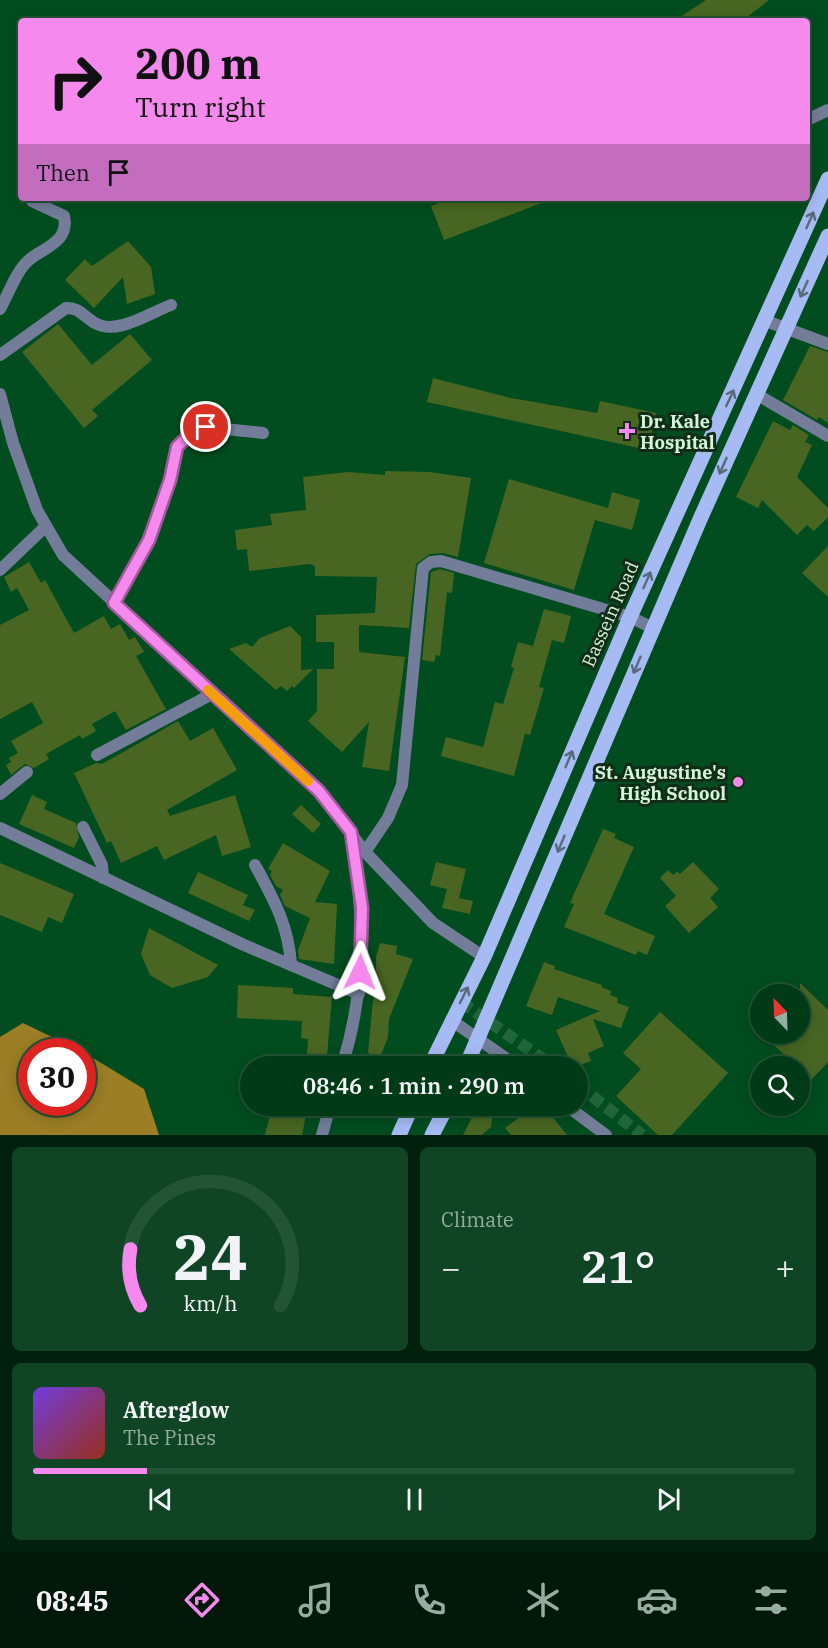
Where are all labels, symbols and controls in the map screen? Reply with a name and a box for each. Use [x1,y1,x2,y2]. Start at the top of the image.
text: 200 m [135,36,261,91]
icon: right [36,42,114,120]
text: Turn right [135,89,266,124]
icon: arrive [102,156,135,189]
text: Then [36,158,90,187]
one-way arrow [805,211,816,229]
one-way arrow [798,279,809,298]
one-way arrow [725,389,737,407]
pin [180,401,231,452]
icon: arrive [189,410,222,443]
place label: Dr. Kale Hospital [640,410,715,454]
marker: Dr. Kale Hospital [618,422,636,440]
one-way arrow [717,457,728,475]
street label: Bassein Road [576,558,644,670]
one-way arrow [641,572,653,590]
one-way arrow [631,655,642,673]
one-way arrow [563,750,575,768]
place label: St. Augustine's High School [595,761,726,805]
marker: St. Augustine's High School [731,775,745,789]
one-way arrow [555,834,566,853]
position arrow [328,940,392,1004]
north arrow [750,984,810,1044]
map controls [750,984,810,1116]
one-way arrow [459,986,471,1004]
speed limit sign: 30 [18,1038,96,1116]
button: search [750,1056,810,1116]
text: 08:46 · 1 min · 290 m [303,1071,525,1100]
text: Climate [441,1206,514,1233]
text: 24 [173,1216,247,1297]
text: 21° [580,1237,656,1295]
text: − [441,1246,461,1289]
text: + [775,1246,795,1289]
text: km/h [183,1289,237,1317]
text: Afterglow [123,1395,230,1424]
text: The Pines [123,1424,216,1451]
icon: previous [144,1483,177,1516]
icon: pause [398,1483,431,1516]
icon: next [652,1483,685,1516]
icon: directions [181,1579,223,1621]
icon: music [295,1579,337,1621]
icon: phone [408,1579,450,1621]
icon: climate [522,1579,564,1621]
icon: car [636,1579,678,1621]
icon: filters [750,1579,792,1621]
text: 08:45 [36,1583,109,1618]

